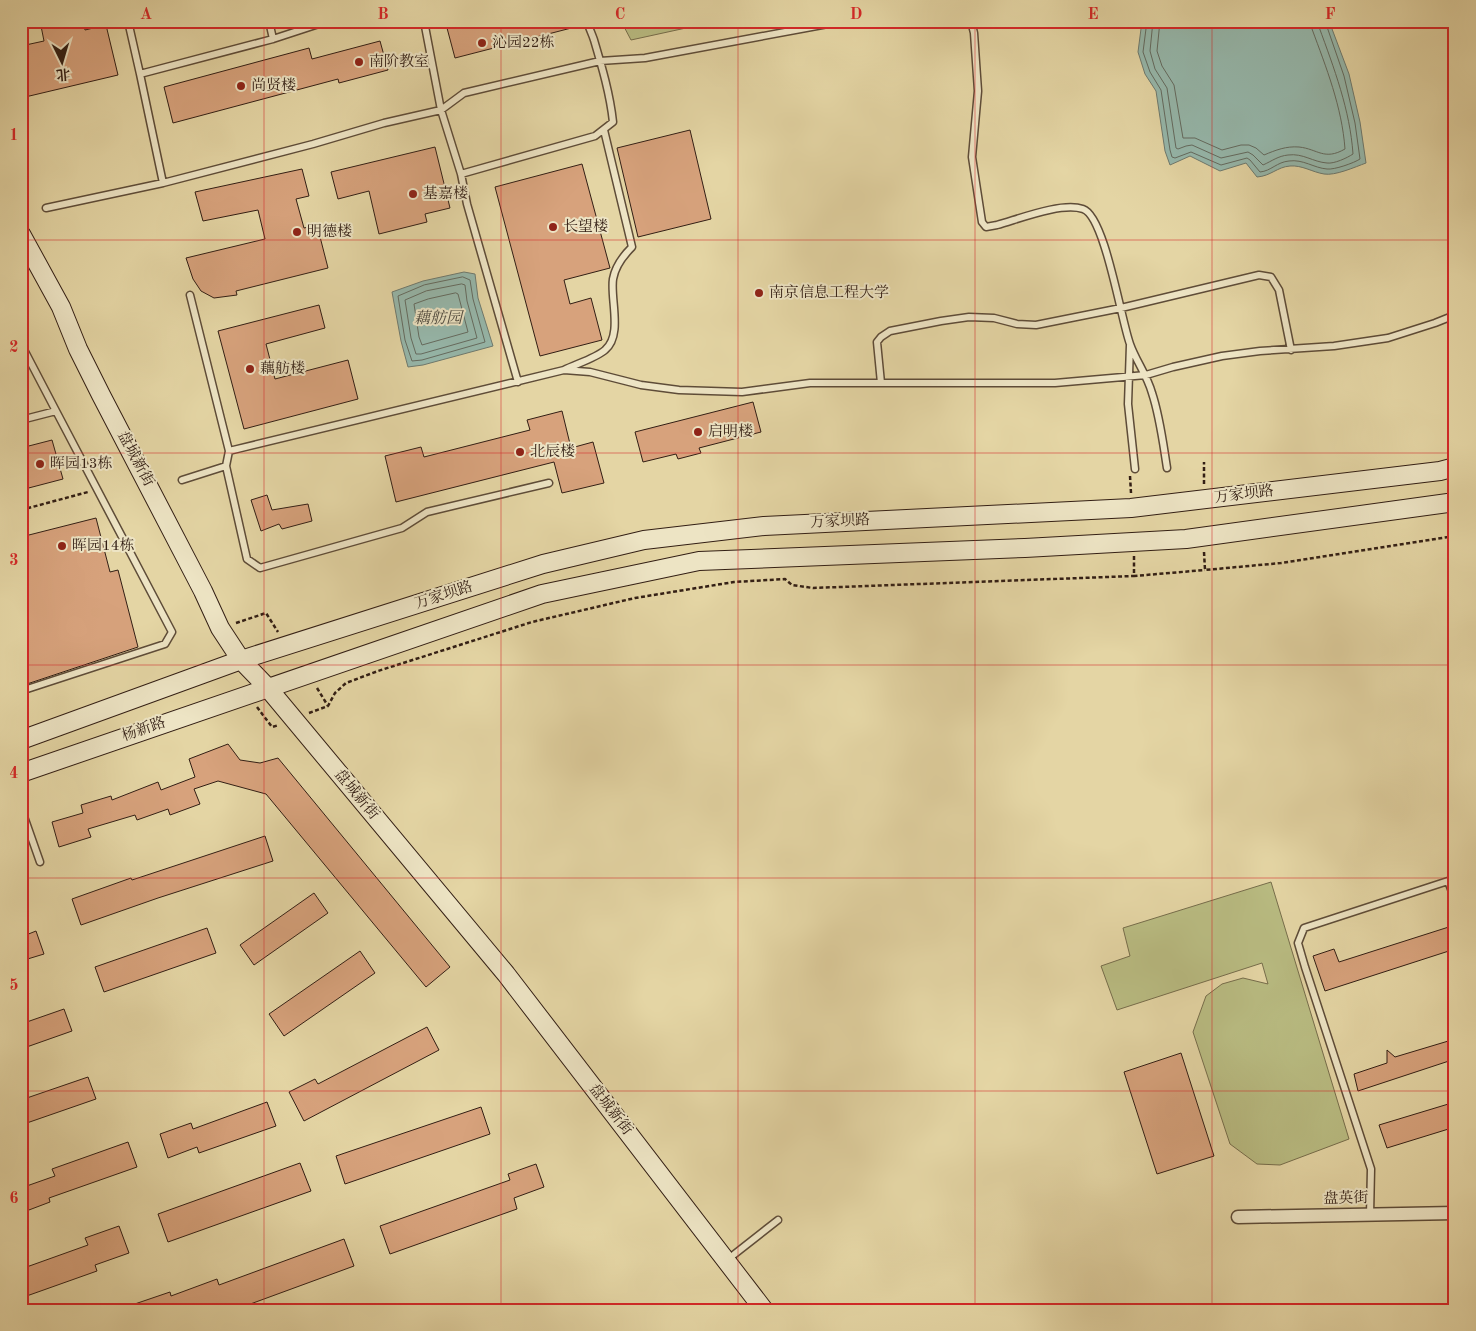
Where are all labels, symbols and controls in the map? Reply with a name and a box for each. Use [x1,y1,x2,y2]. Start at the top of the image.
text: A [140,7,152,23]
text: B [377,7,389,23]
text: C [615,7,625,23]
text: D [850,7,862,23]
text: E [1087,7,1099,23]
text: F [1325,7,1336,23]
place label: 沁园22栋 [492,34,554,51]
marker: 沁园22栋 [476,37,488,49]
north arrow [38,38,88,88]
place label: 南阶教室 [369,53,429,70]
marker: 南阶教室 [353,56,365,68]
text: 北 [55,66,71,83]
place label: 尚贤楼 [251,77,296,94]
marker: 尚贤楼 [235,80,247,92]
text: 1 [9,128,19,144]
place label: 基嘉楼 [423,185,468,202]
marker: 基嘉楼 [407,188,419,200]
place label: 长望楼 [563,218,608,235]
marker: 长望楼 [547,221,559,233]
place label: 明德楼 [307,223,352,240]
marker: 明德楼 [291,226,303,238]
place label: 南京信息工程大学 [769,284,889,301]
marker: 南京信息工程大学 [753,287,765,299]
water label: 藕舫园 [414,309,465,327]
text: 2 [9,340,19,356]
place label: 藕舫楼 [260,360,305,377]
marker: 藕舫楼 [244,363,256,375]
place label: 启明楼 [708,423,753,440]
marker: 启明楼 [692,426,704,438]
street label: 盘城新街 [114,428,157,489]
place label: 北辰楼 [530,443,575,460]
marker: 北辰楼 [514,446,526,458]
place label: 晖园13栋 [50,455,112,472]
marker: 晖园13栋 [34,458,46,470]
street label: 万家坝路 [1213,482,1275,506]
street label: 万家坝路 [810,511,870,531]
place label: 晖园14栋 [72,537,134,554]
marker: 晖园14栋 [56,540,68,552]
text: 3 [9,553,19,569]
street label: 万家坝路 [413,578,475,612]
street label: 杨新路 [120,714,168,744]
text: 4 [9,766,19,782]
street label: 盘城新街 [331,766,383,823]
text: 5 [9,978,19,994]
street label: 盘城新街 [586,1081,636,1138]
street label: 盘英街 [1323,1189,1369,1207]
text: 6 [9,1191,19,1207]

